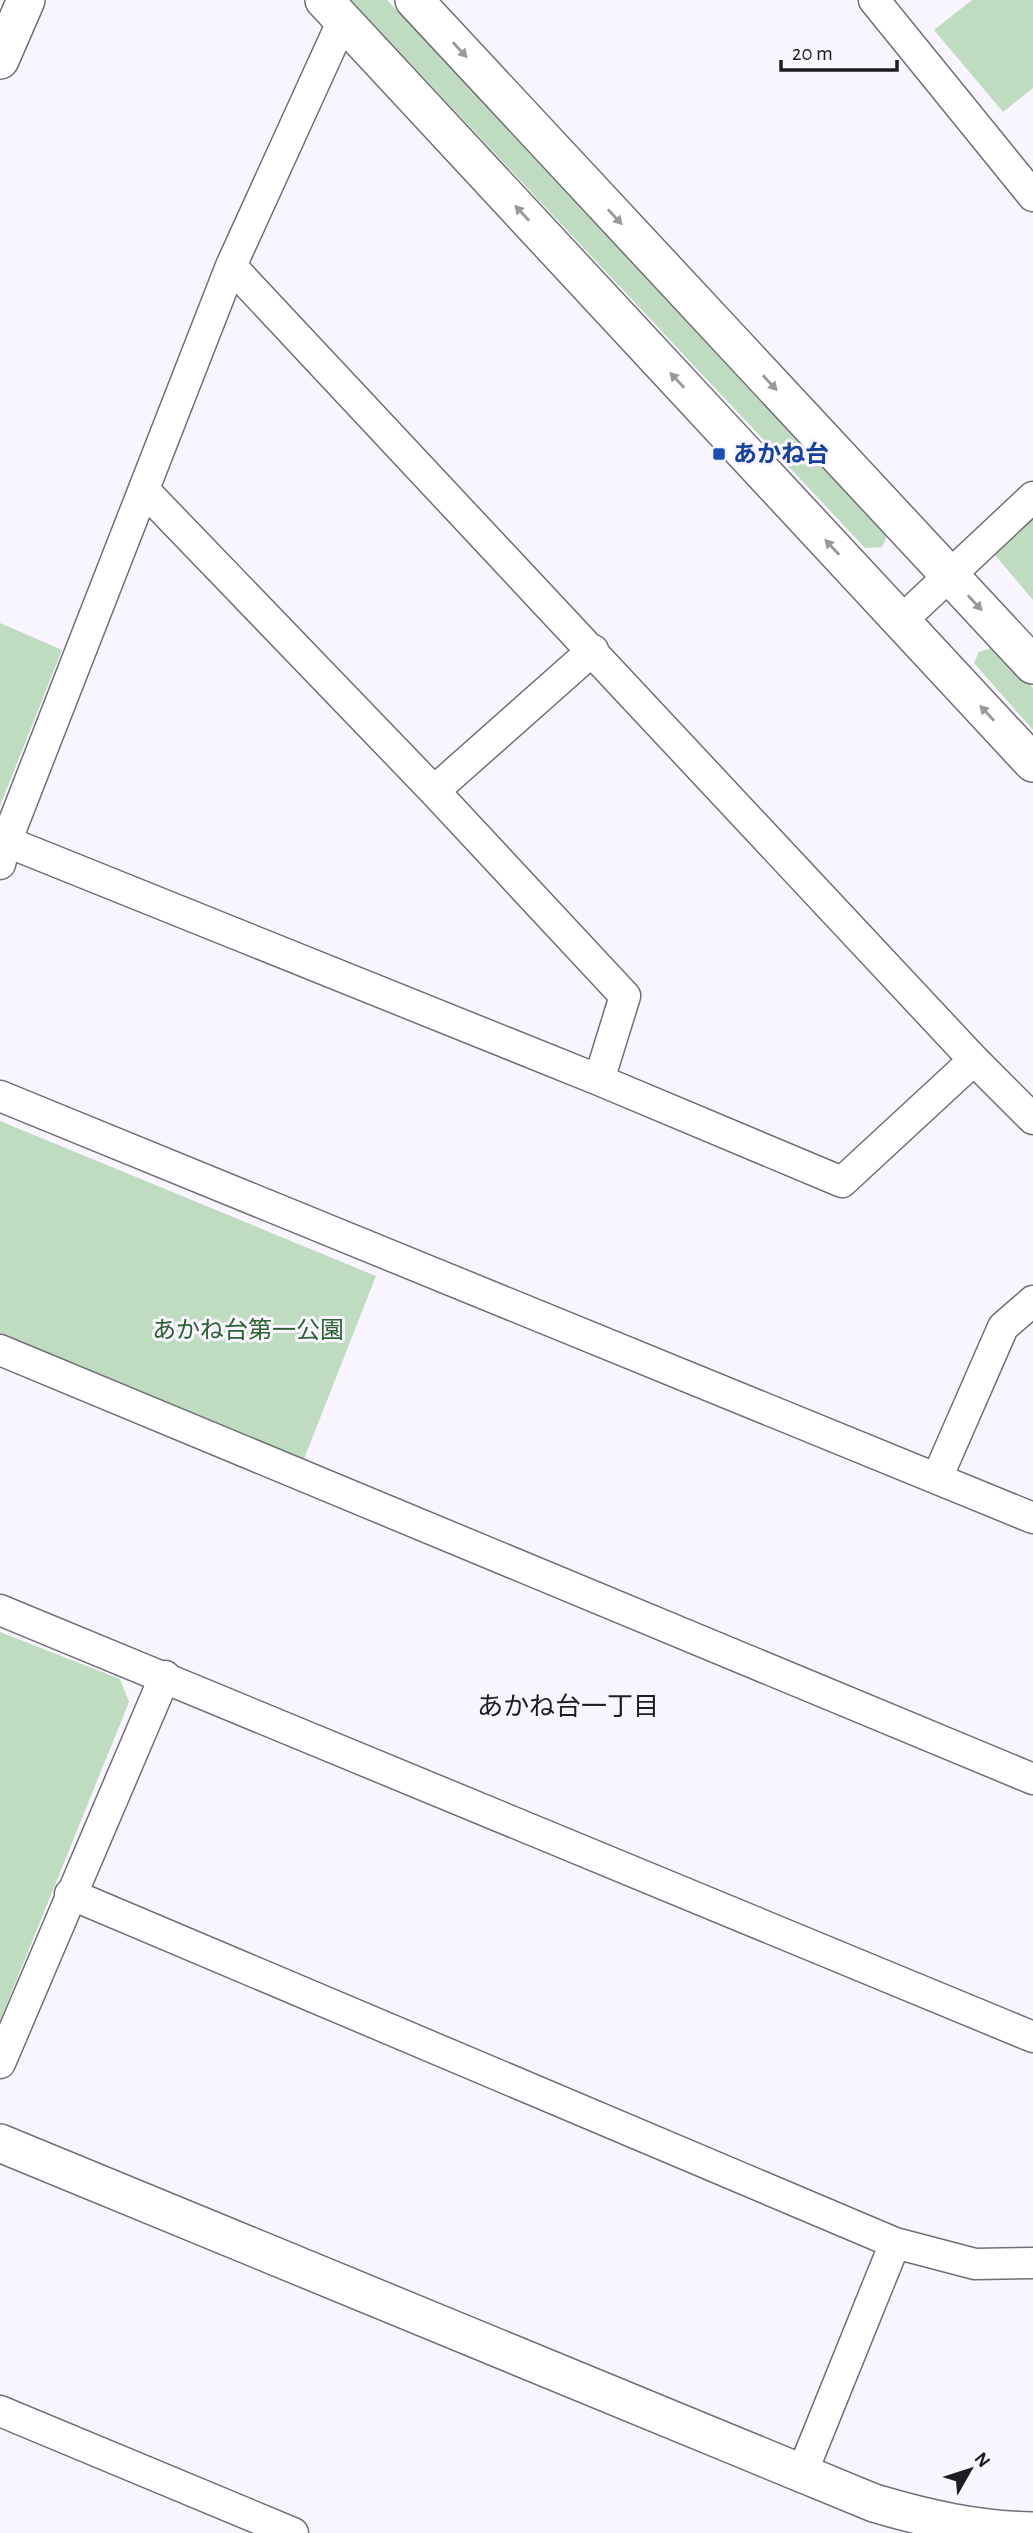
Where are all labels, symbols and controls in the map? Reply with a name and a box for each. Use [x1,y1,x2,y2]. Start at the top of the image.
scale bar [781,28,897,72]
one-way arrow [452,41,468,58]
text: 20 m [792,43,833,64]
one-way arrow [514,204,530,222]
one-way arrow [607,208,623,225]
one-way arrow [669,371,685,389]
one-way arrow [762,374,778,391]
place label: あかね台 [733,441,829,467]
marker: あかね台 [711,446,727,462]
one-way arrow [824,539,840,556]
one-way arrow [967,595,984,612]
one-way arrow [979,705,995,722]
park label: あかね台第一公園 [152,1317,344,1343]
district label: あかね台一丁目 [477,1693,659,1720]
north arrow [935,2435,1005,2505]
text: N [971,2449,994,2471]

